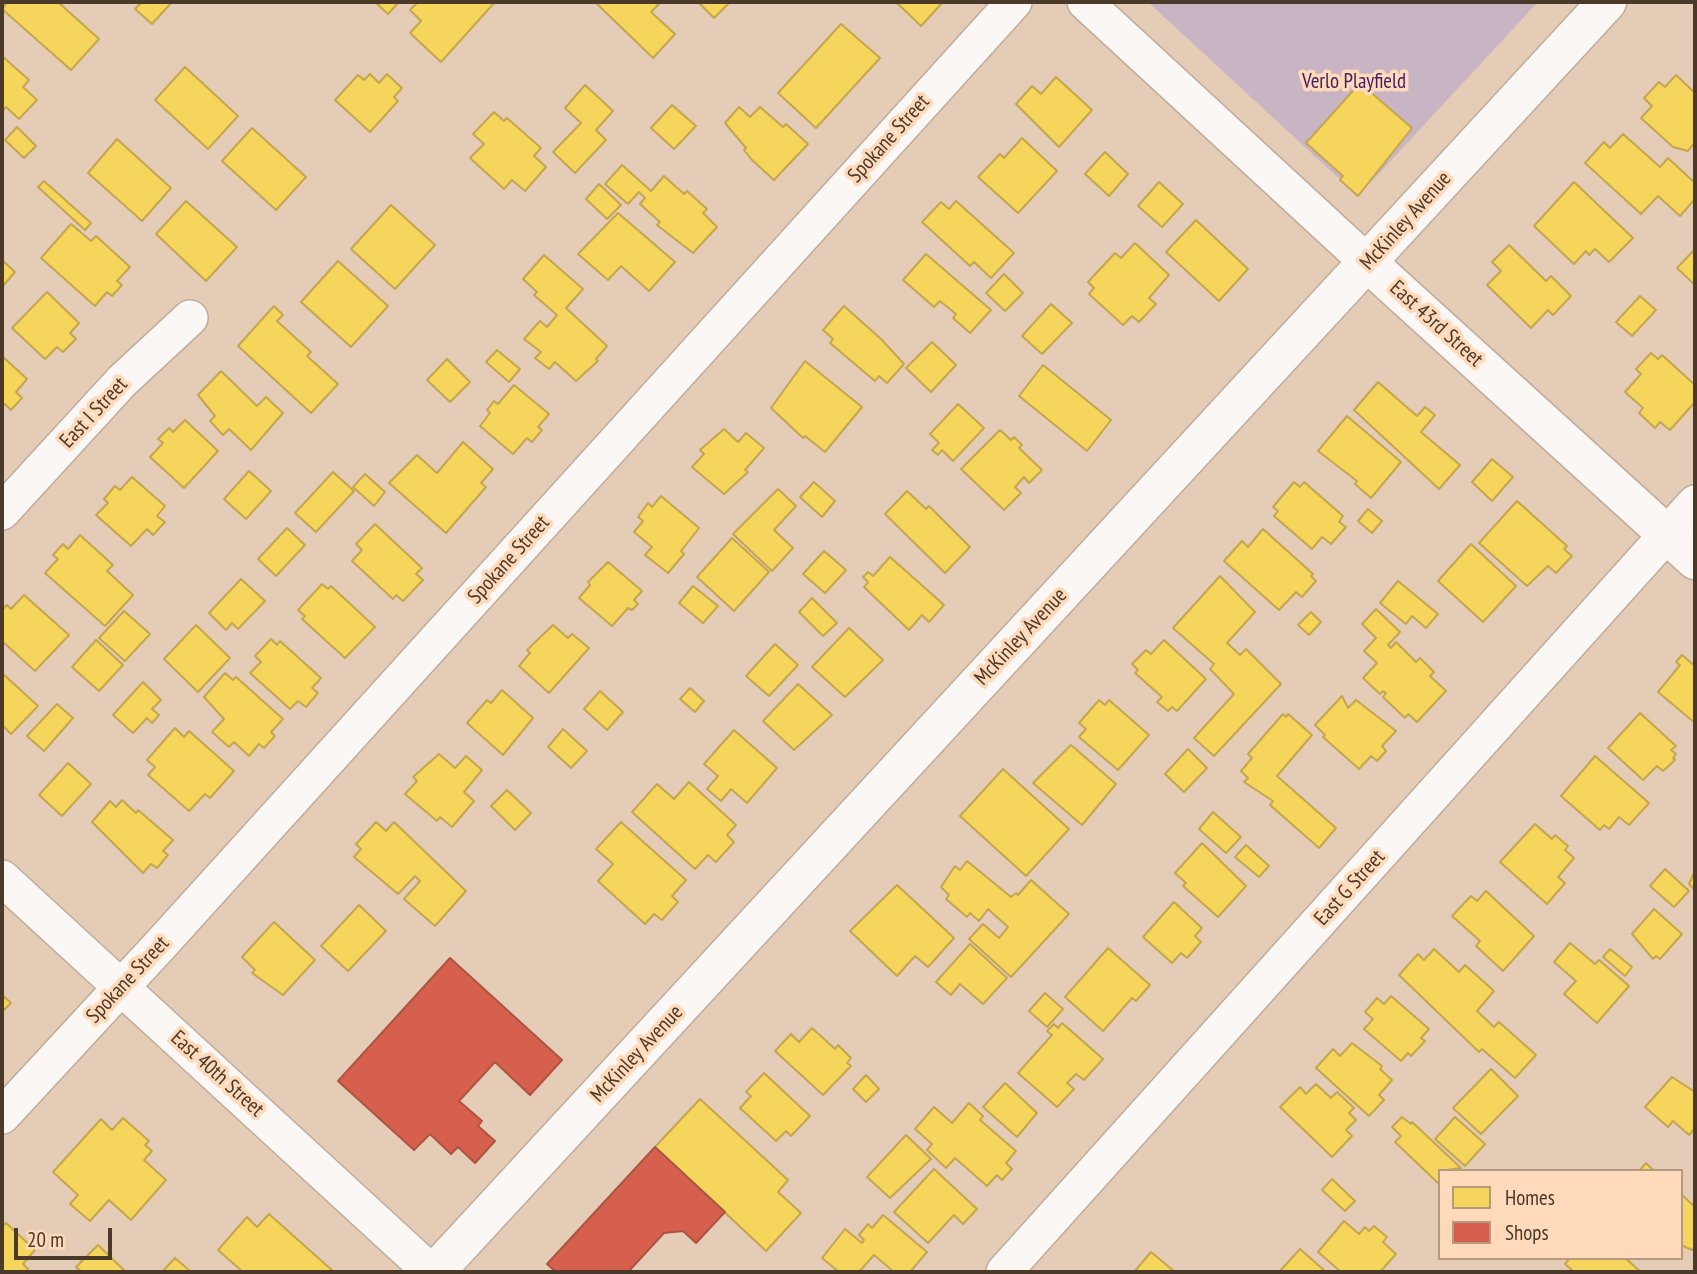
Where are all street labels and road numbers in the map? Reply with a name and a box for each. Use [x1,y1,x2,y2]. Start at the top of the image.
street label: Spokane Street [843,90,935,188]
street label: McKinley Avenue [1355,167,1457,275]
street label: East 43rd Street [1384,276,1488,372]
street label: East I Street [55,372,133,454]
street label: Spokane Street [463,511,555,609]
street label: McKinley Avenue [970,583,1072,691]
street label: East G Street [1310,845,1390,931]
street label: Spokane Street [81,931,175,1029]
street label: McKinley Avenue [586,1000,688,1108]
street label: East 40th Street [165,1026,269,1122]

